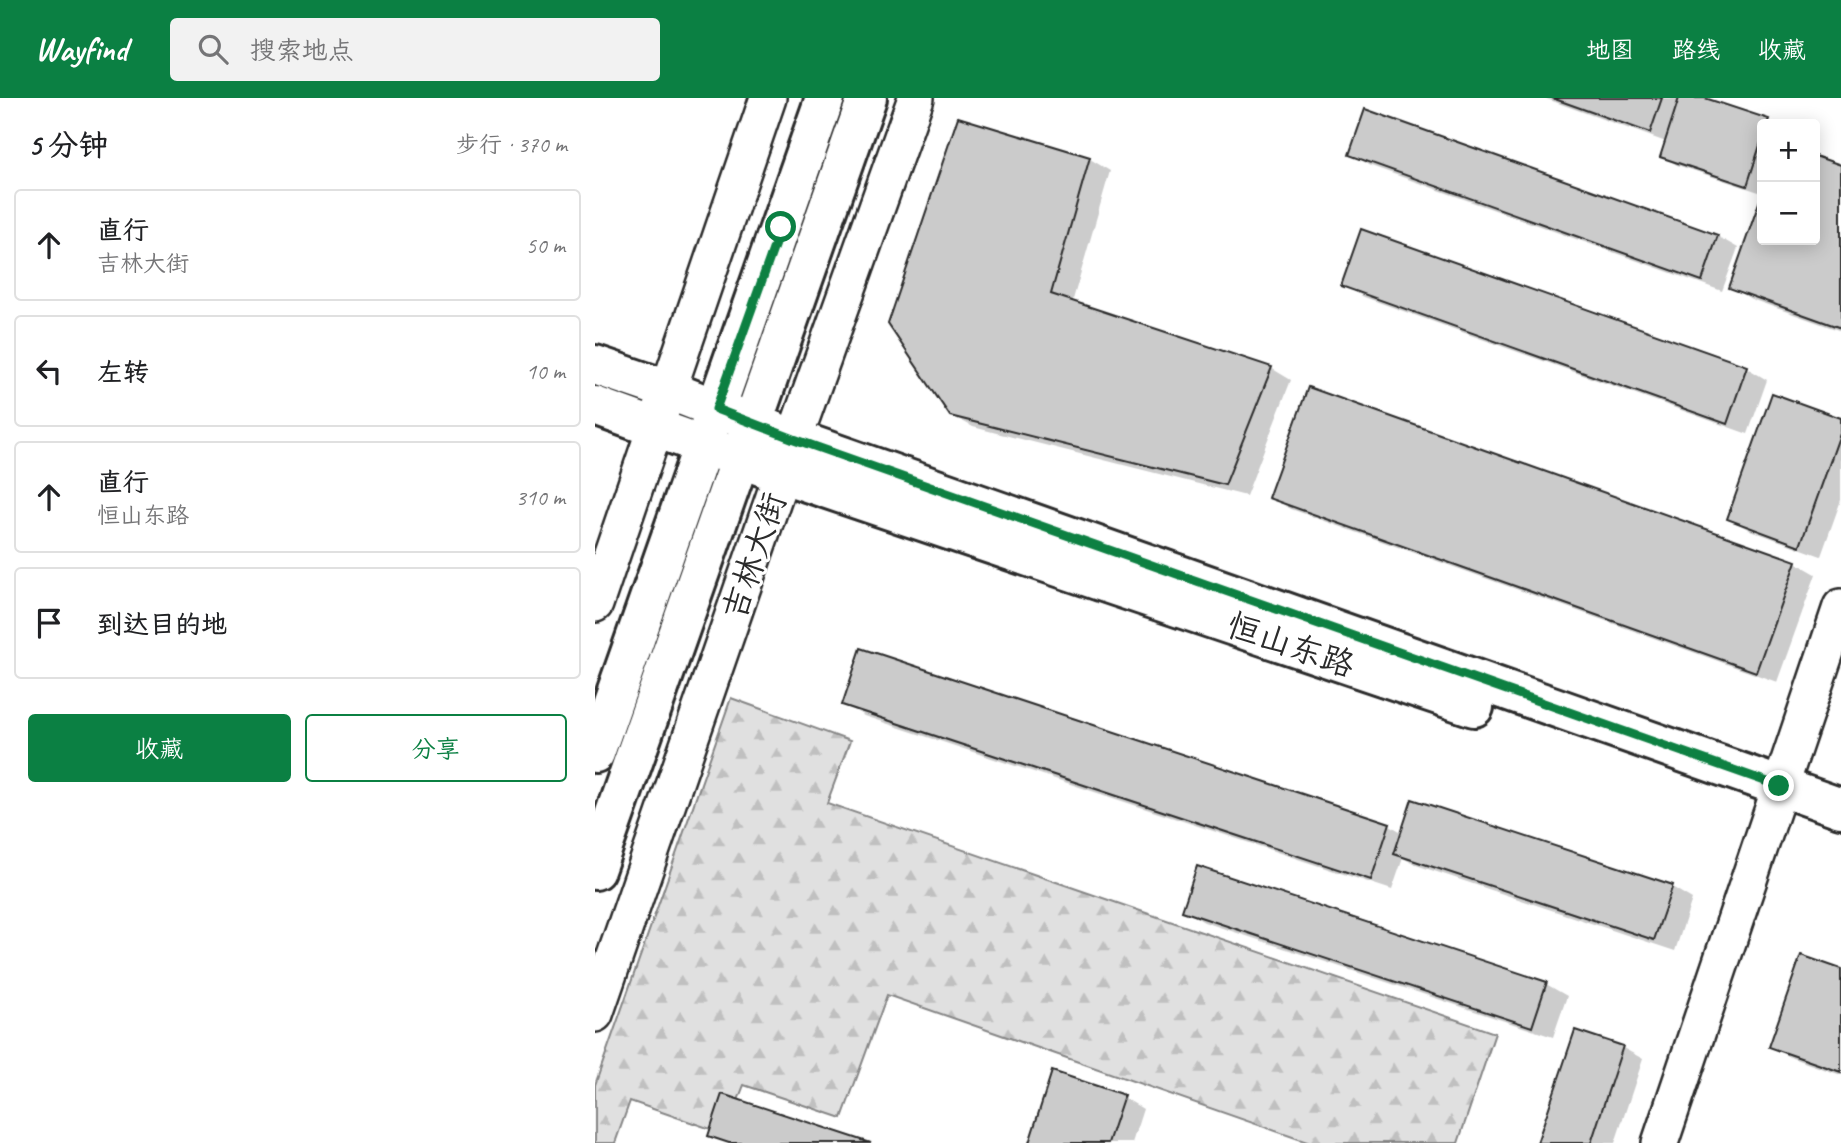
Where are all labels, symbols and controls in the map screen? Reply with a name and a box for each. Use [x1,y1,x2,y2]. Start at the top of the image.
search box [170,18,660,81]
text: Wayfind [35,28,128,70]
icon: search [194,30,232,68]
text: 搜索地点 [250,34,354,67]
text: 地图 [1586,35,1634,65]
text: 路线 [1672,35,1720,65]
text: 收藏 [1758,35,1806,65]
map controls [1757,119,1820,245]
button: + [1757,119,1820,182]
text: 5 分钟 [28,126,108,164]
text: 步行 · 370 m [456,130,567,159]
button: − [1757,182,1820,245]
route start [765,211,796,242]
text: 直行 [97,214,149,247]
icon: ahead [30,226,68,264]
text: 50 m [526,231,565,260]
text: 吉林大街 [97,249,189,278]
icon: left [30,352,68,390]
text: 左转 [97,356,149,389]
text: 10 m [526,357,565,386]
text: 直行 [97,466,149,499]
icon: ahead [30,478,68,516]
text: 310 m [516,483,565,512]
street label: 吉林大街 [713,487,795,625]
text: 恒山东路 [97,501,189,530]
icon: arrive [30,604,68,642]
street label: 恒山东路 [1222,604,1360,686]
text: 到达目的地 [97,608,227,641]
button: 收藏 [28,714,291,782]
button: 分享 [305,714,567,782]
route end [1763,770,1794,801]

